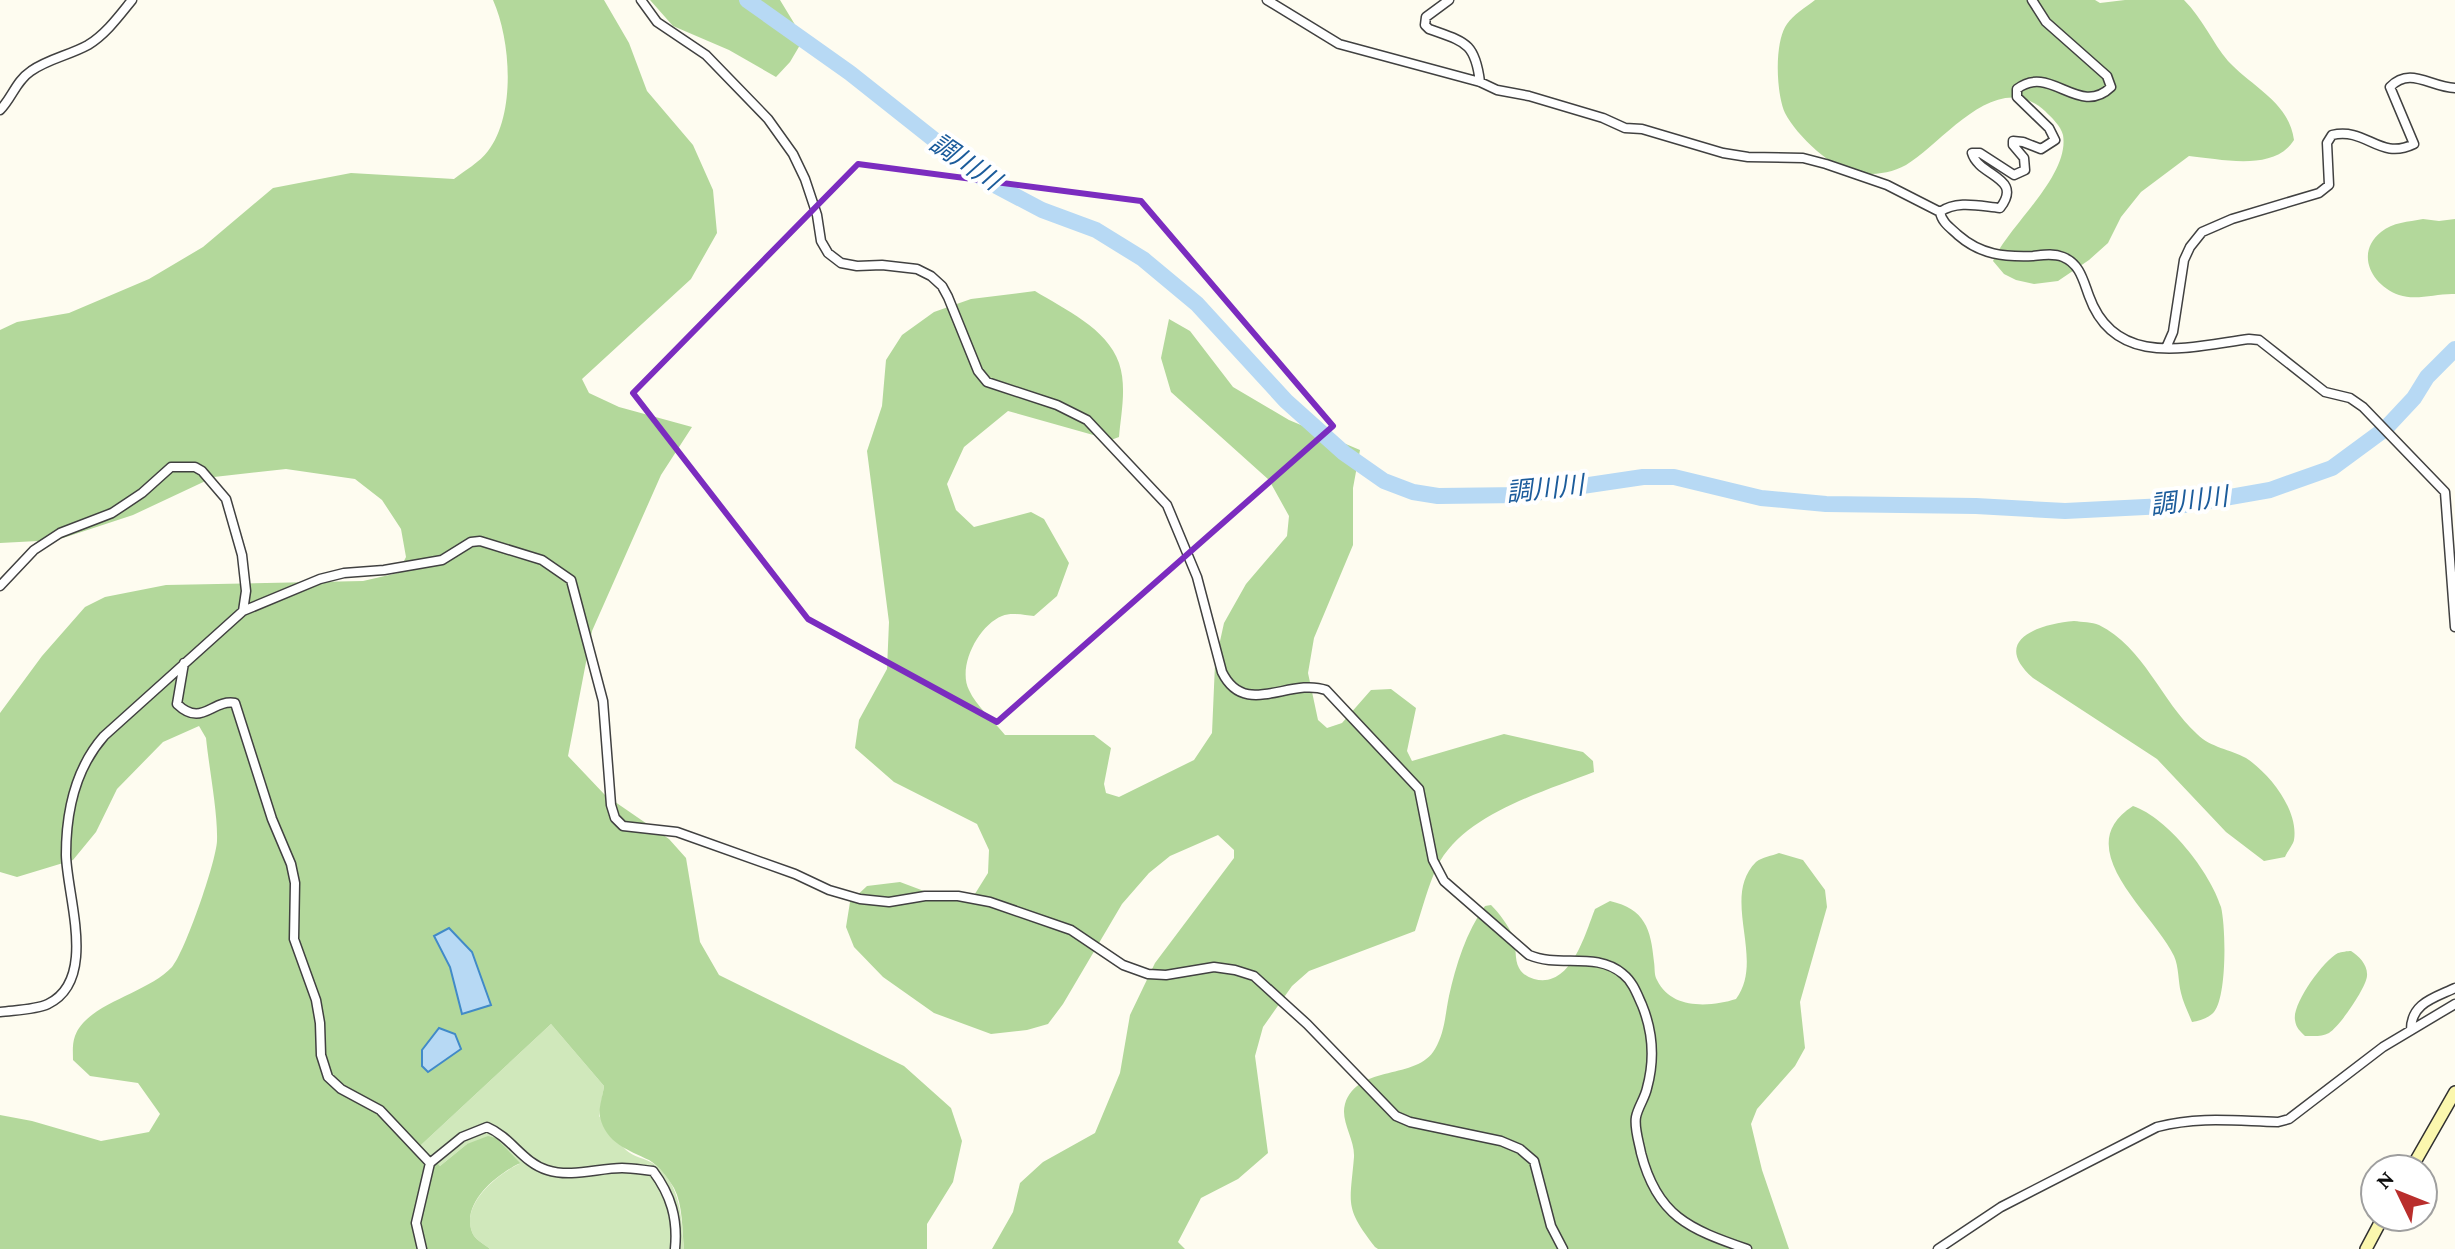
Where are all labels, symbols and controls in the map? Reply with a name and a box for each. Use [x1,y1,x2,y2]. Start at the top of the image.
water label: 調川川 [925,128,1008,198]
water label: 調川川 [1505,470,1588,507]
water label: 調川川 [2149,481,2232,520]
north arrow [2359,1153,2439,1233]
text: N [2370,1166,2399,1194]

